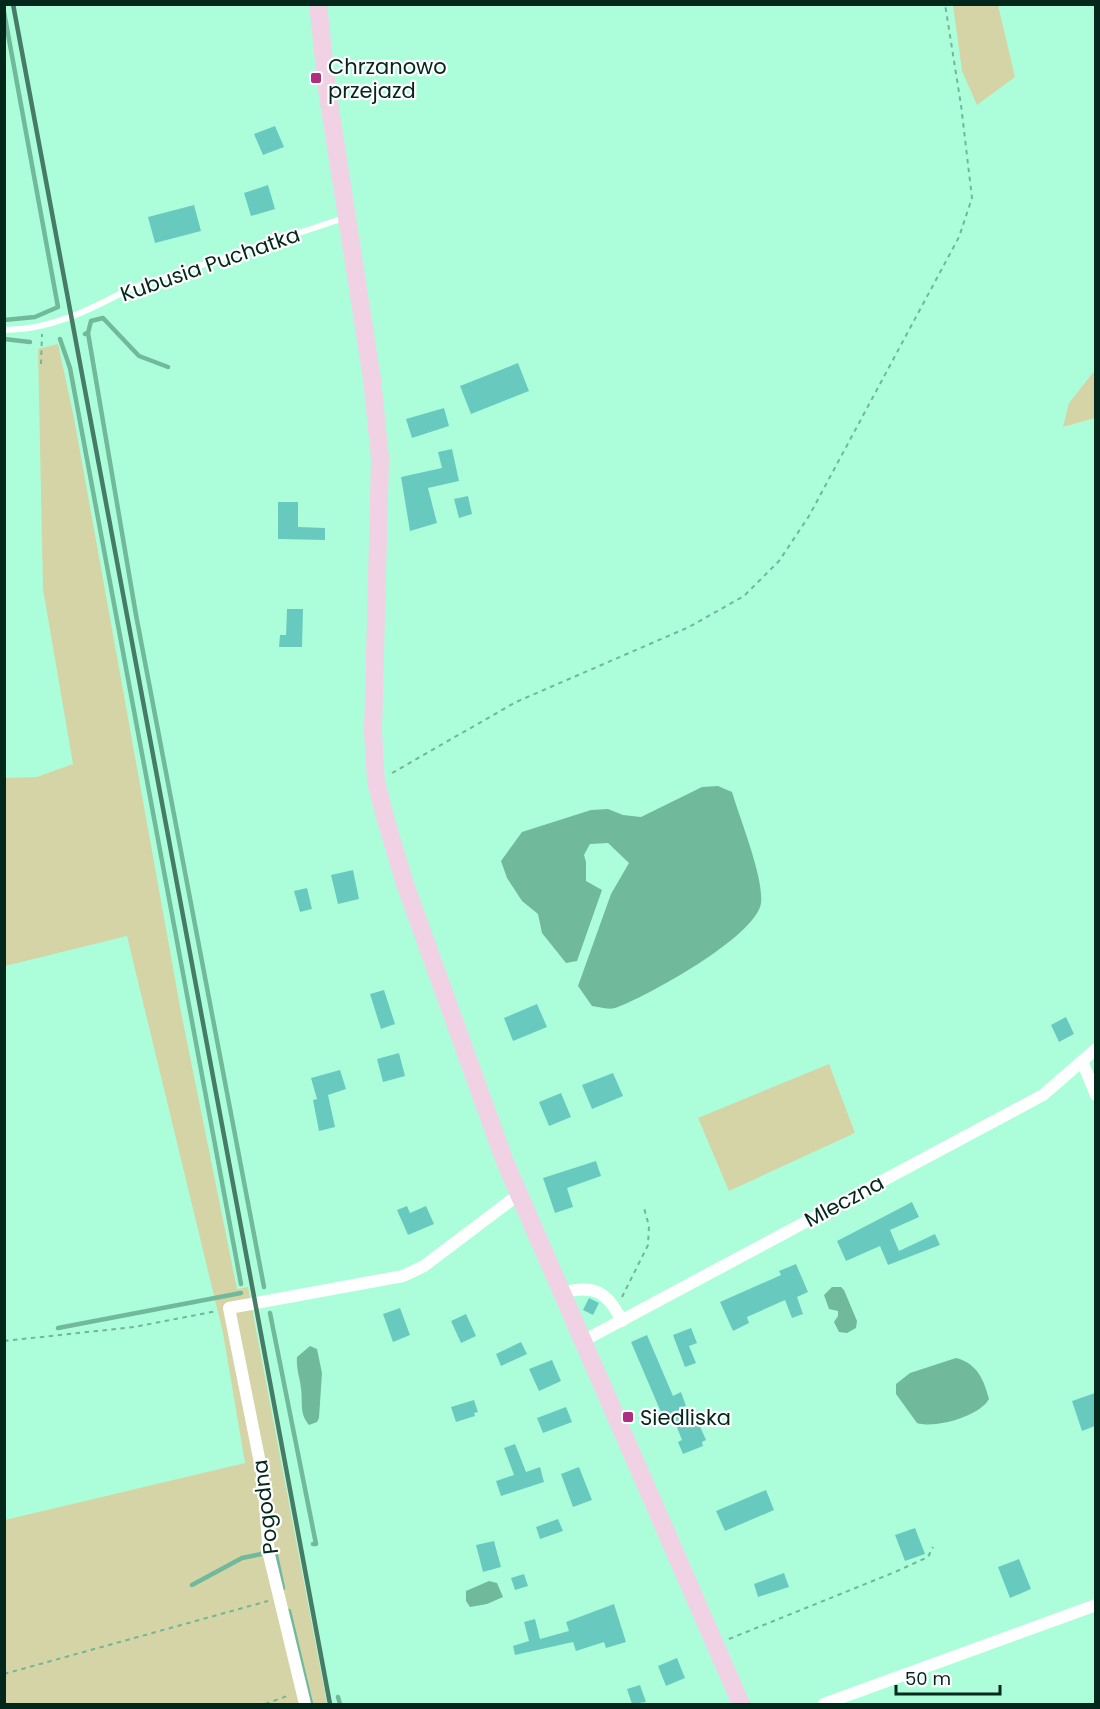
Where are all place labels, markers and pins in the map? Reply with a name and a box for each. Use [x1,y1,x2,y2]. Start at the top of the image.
place label: Chrzanowo przejazd [328,52,447,105]
marker: Chrzanowo przejazd [309,71,323,85]
place label: Siedliska [640,1403,731,1432]
marker: Siedliska [621,1410,635,1424]

